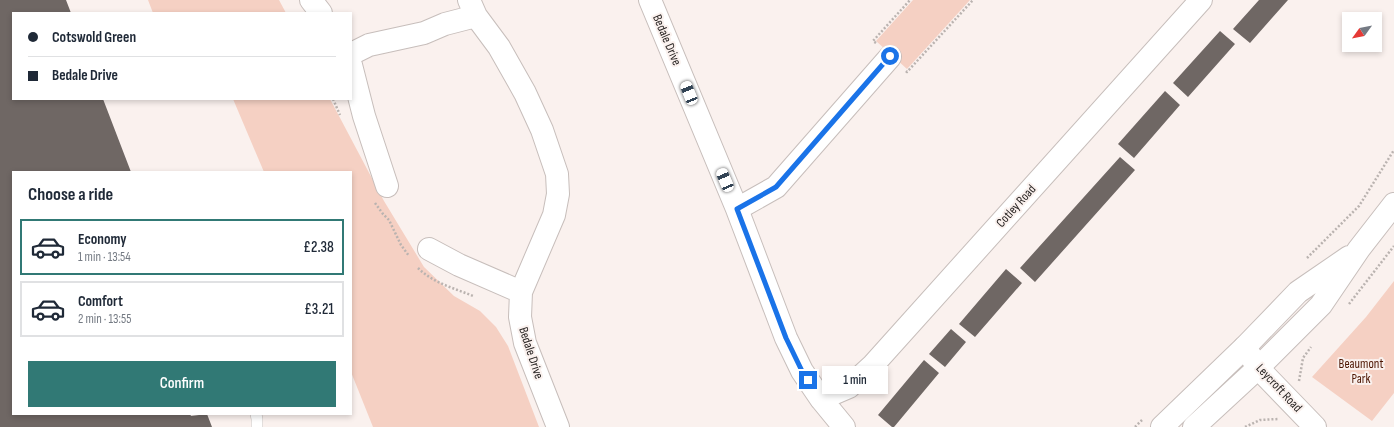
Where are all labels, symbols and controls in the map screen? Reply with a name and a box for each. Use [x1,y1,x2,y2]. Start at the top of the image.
street label: Bedale Drive [649,12,685,68]
north arrow [1342,12,1382,52]
map controls [1342,12,1382,52]
text: Cotswold Green [52,28,136,47]
route start [881,47,899,65]
text: Bedale Drive [52,66,118,85]
car [679,80,699,106]
car [715,167,735,193]
street label: Cotley Road [993,181,1039,231]
text: Choose a ride [28,184,113,205]
icon: car [30,229,66,265]
text: Economy [78,230,127,249]
text: £2.38 [303,238,334,257]
text: 1 min · 13:54 [78,249,131,265]
icon: car [30,291,66,327]
text: Comfort [78,292,123,311]
text: £3.21 [304,300,334,319]
text: 2 min · 13:55 [78,311,131,327]
street label: Bedale Drive [515,325,547,381]
park label: Beaumont Park [1339,356,1383,387]
button: Confirm [28,361,336,407]
street label: Leycroft Road [1253,361,1305,415]
callout: 1 min [822,366,888,394]
route end [799,371,817,389]
text: 1 min [843,372,867,388]

